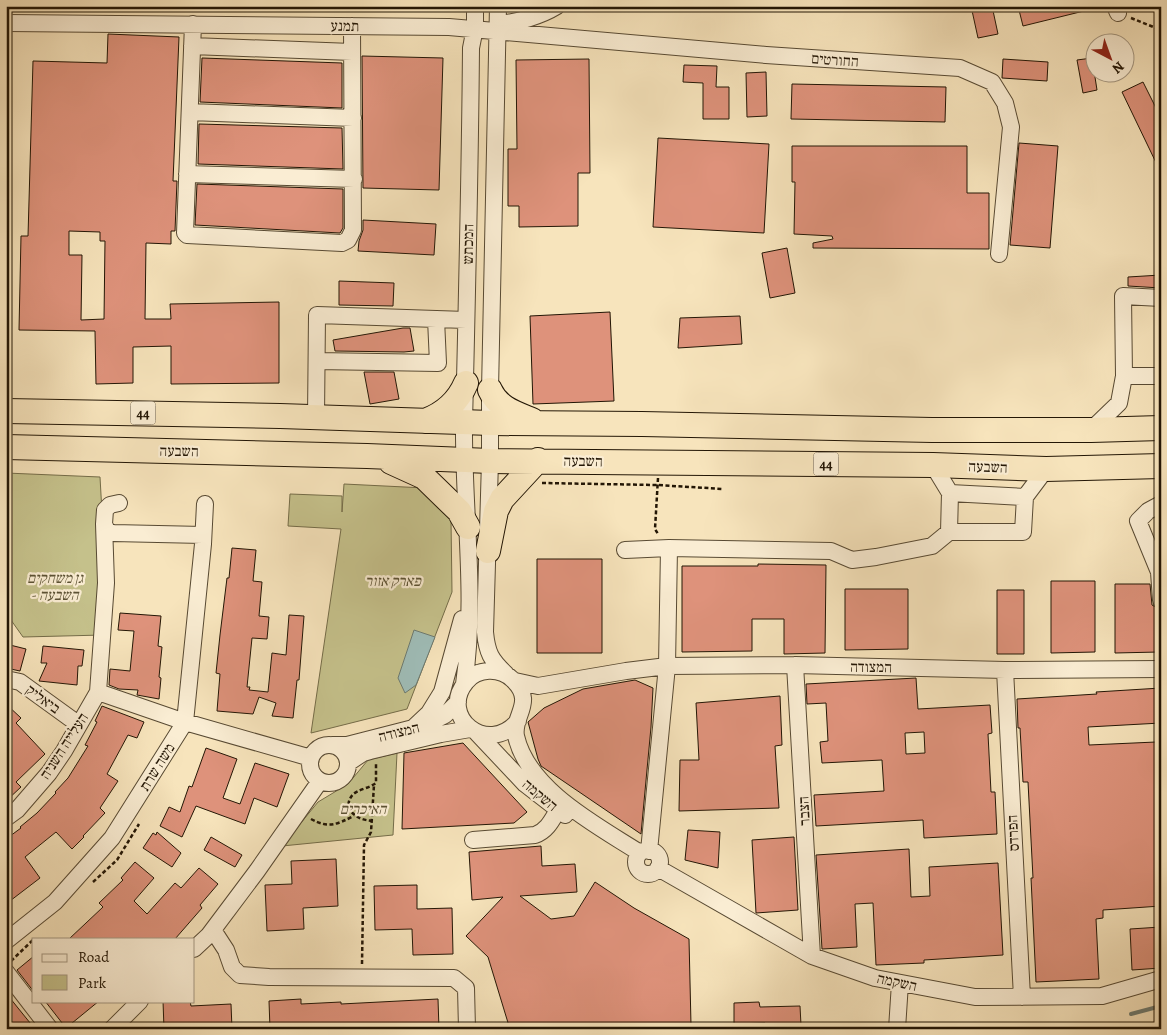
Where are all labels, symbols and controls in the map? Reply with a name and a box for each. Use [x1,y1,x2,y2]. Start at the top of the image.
street label: תמנע [330,16,360,36]
north arrow [1084,32,1134,82]
street label: החורטים [811,48,859,72]
text: N [1108,57,1128,78]
street label: המכתש [458,223,478,265]
road number: 44 [130,402,156,424]
street label: השבעה [159,441,199,461]
street label: השבעה [563,451,603,471]
road number: 44 [814,452,838,476]
street label: השבעה [968,456,1008,478]
park label: גן משחקים - השבעה [27,568,84,605]
park label: פארק אזור [365,571,422,591]
street label: המצודה [850,657,892,677]
street label: ביאליק [22,680,64,718]
street label: העלייה השניה [35,709,93,783]
street label: המצודה [376,717,422,747]
street label: משה שרת [134,739,180,795]
street label: השקמה [518,774,562,816]
street label: הצבר [793,796,815,826]
park label: האיכרים [340,799,388,819]
street label: הפרדס [1002,814,1024,852]
legend [32,938,195,1002]
text: Road [78,947,110,967]
street label: השקמה [875,968,919,996]
text: Park [78,973,107,993]

